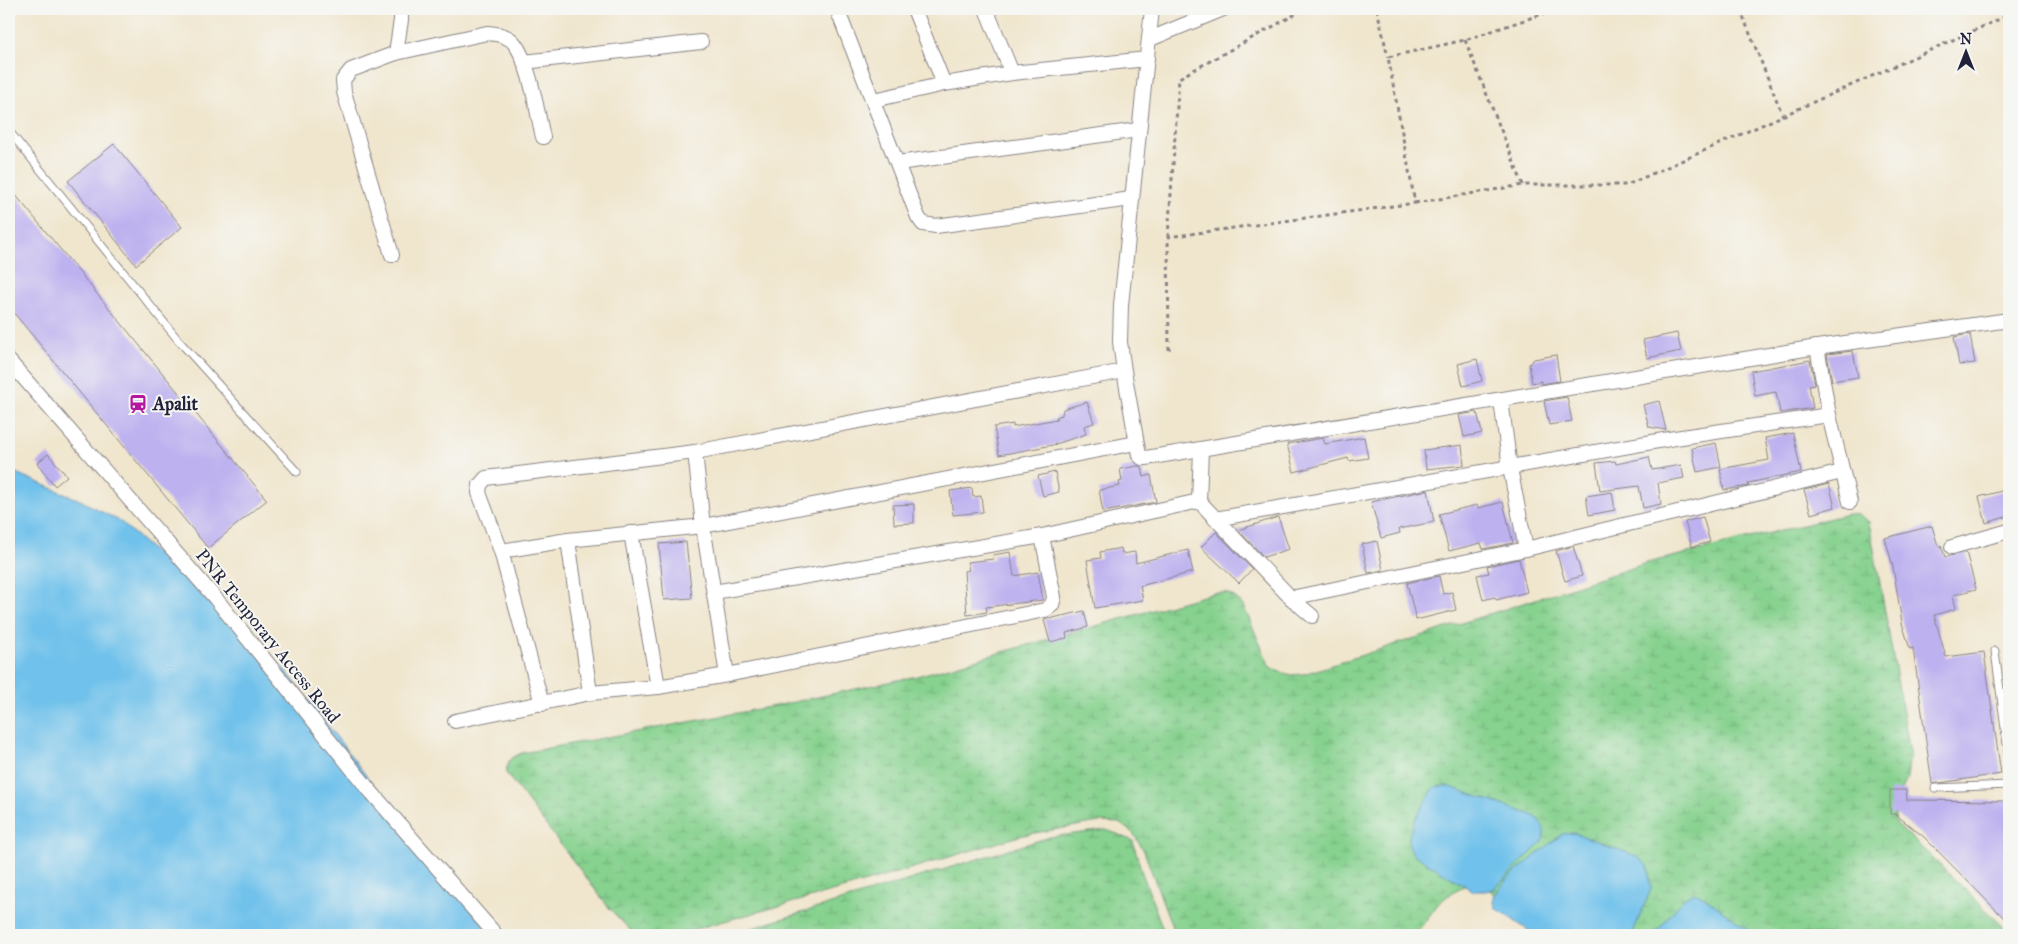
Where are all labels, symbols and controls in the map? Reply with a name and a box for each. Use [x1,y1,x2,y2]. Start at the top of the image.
north arrow [1940,28,1990,78]
text: N [1960,31,1972,48]
station icon: Apalit [127,393,149,415]
place label: Apalit [152,393,198,416]
street label: PNR Temporary Access Road [191,545,345,727]

